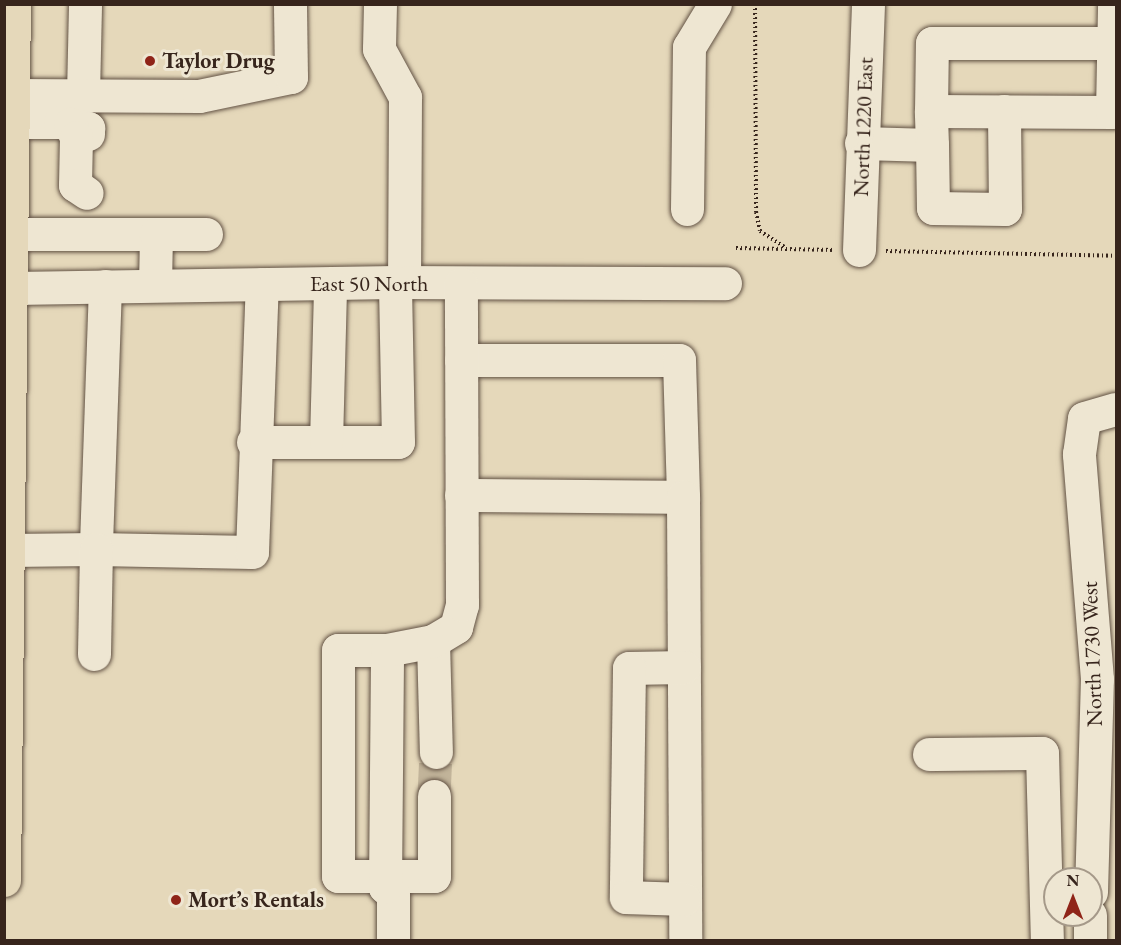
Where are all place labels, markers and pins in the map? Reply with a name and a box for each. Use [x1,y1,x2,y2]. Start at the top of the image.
place label: Taylor Drug [162,48,275,74]
marker: Taylor Drug [143,54,157,68]
place label: Mort’s Rentals [188,887,324,913]
marker: Mort’s Rentals [169,893,183,907]

